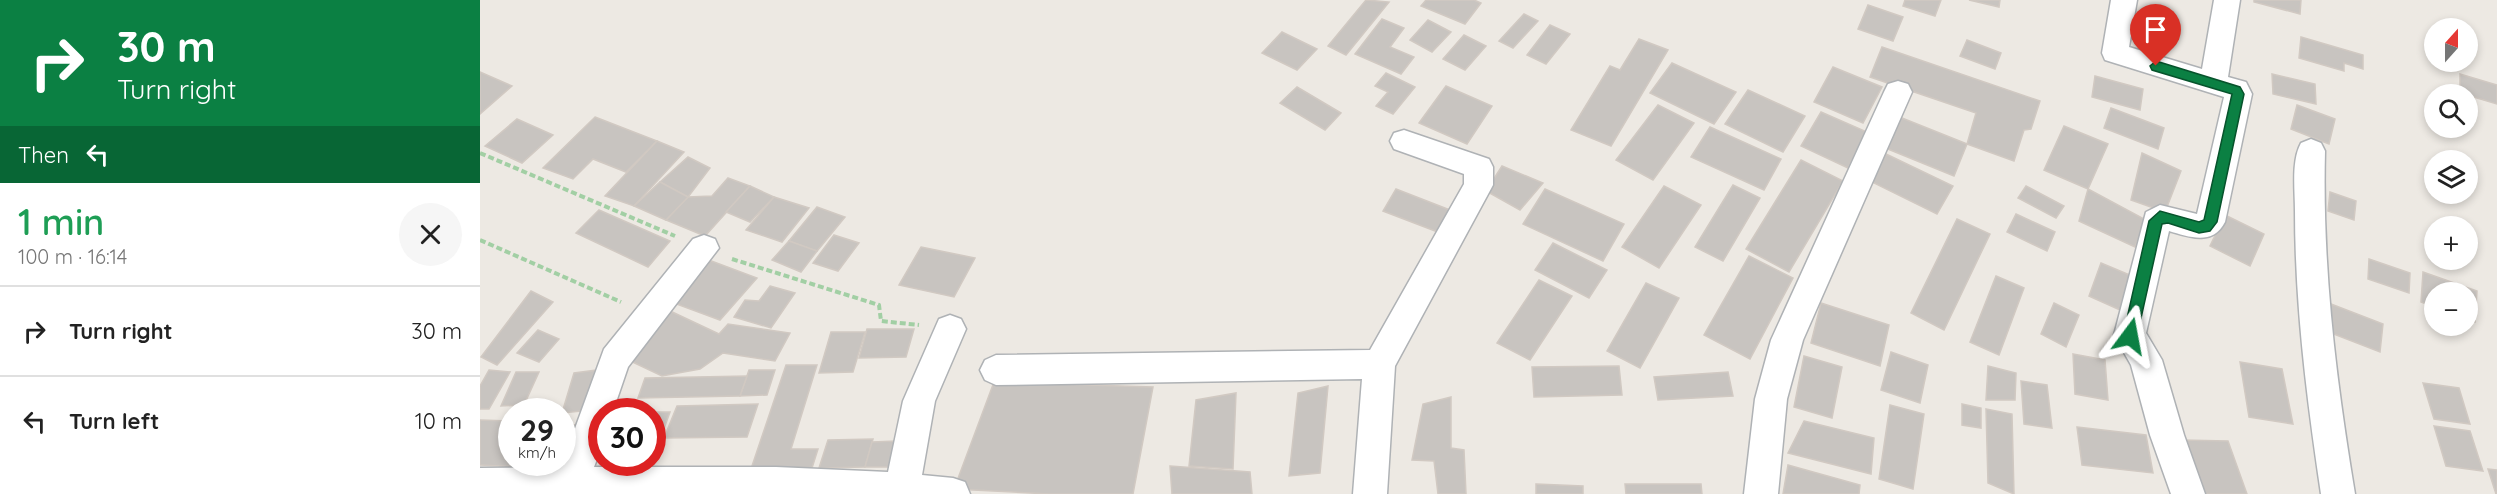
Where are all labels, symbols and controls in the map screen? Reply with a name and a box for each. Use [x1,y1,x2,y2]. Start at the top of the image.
pin [2130,4,2181,66]
icon: arrive [2139,13,2172,46]
north arrow [2424,18,2478,72]
map controls [2424,18,2478,336]
text: 30 m [117,20,216,73]
icon: right [18,24,96,102]
text: Turn right [117,72,236,106]
button: search [2424,84,2478,138]
icon: left [81,138,114,171]
text: Then [18,141,69,169]
button: layers [2424,150,2478,204]
text: 1 min [18,199,104,244]
button: close [399,203,462,266]
button: + [2424,216,2478,270]
text: 100 m · 16:14 [18,244,127,269]
button: − [2424,282,2478,336]
position arrow [2098,304,2162,368]
icon: right [18,315,51,348]
text: Turn right [69,317,173,345]
text: 30 m [411,317,462,345]
speed limit sign: 30 [588,398,666,476]
icon: left [18,405,51,438]
text: Turn left [69,407,159,435]
text: 10 m [415,407,462,435]
text: 29 [520,411,554,449]
text: km/h [518,443,556,462]

